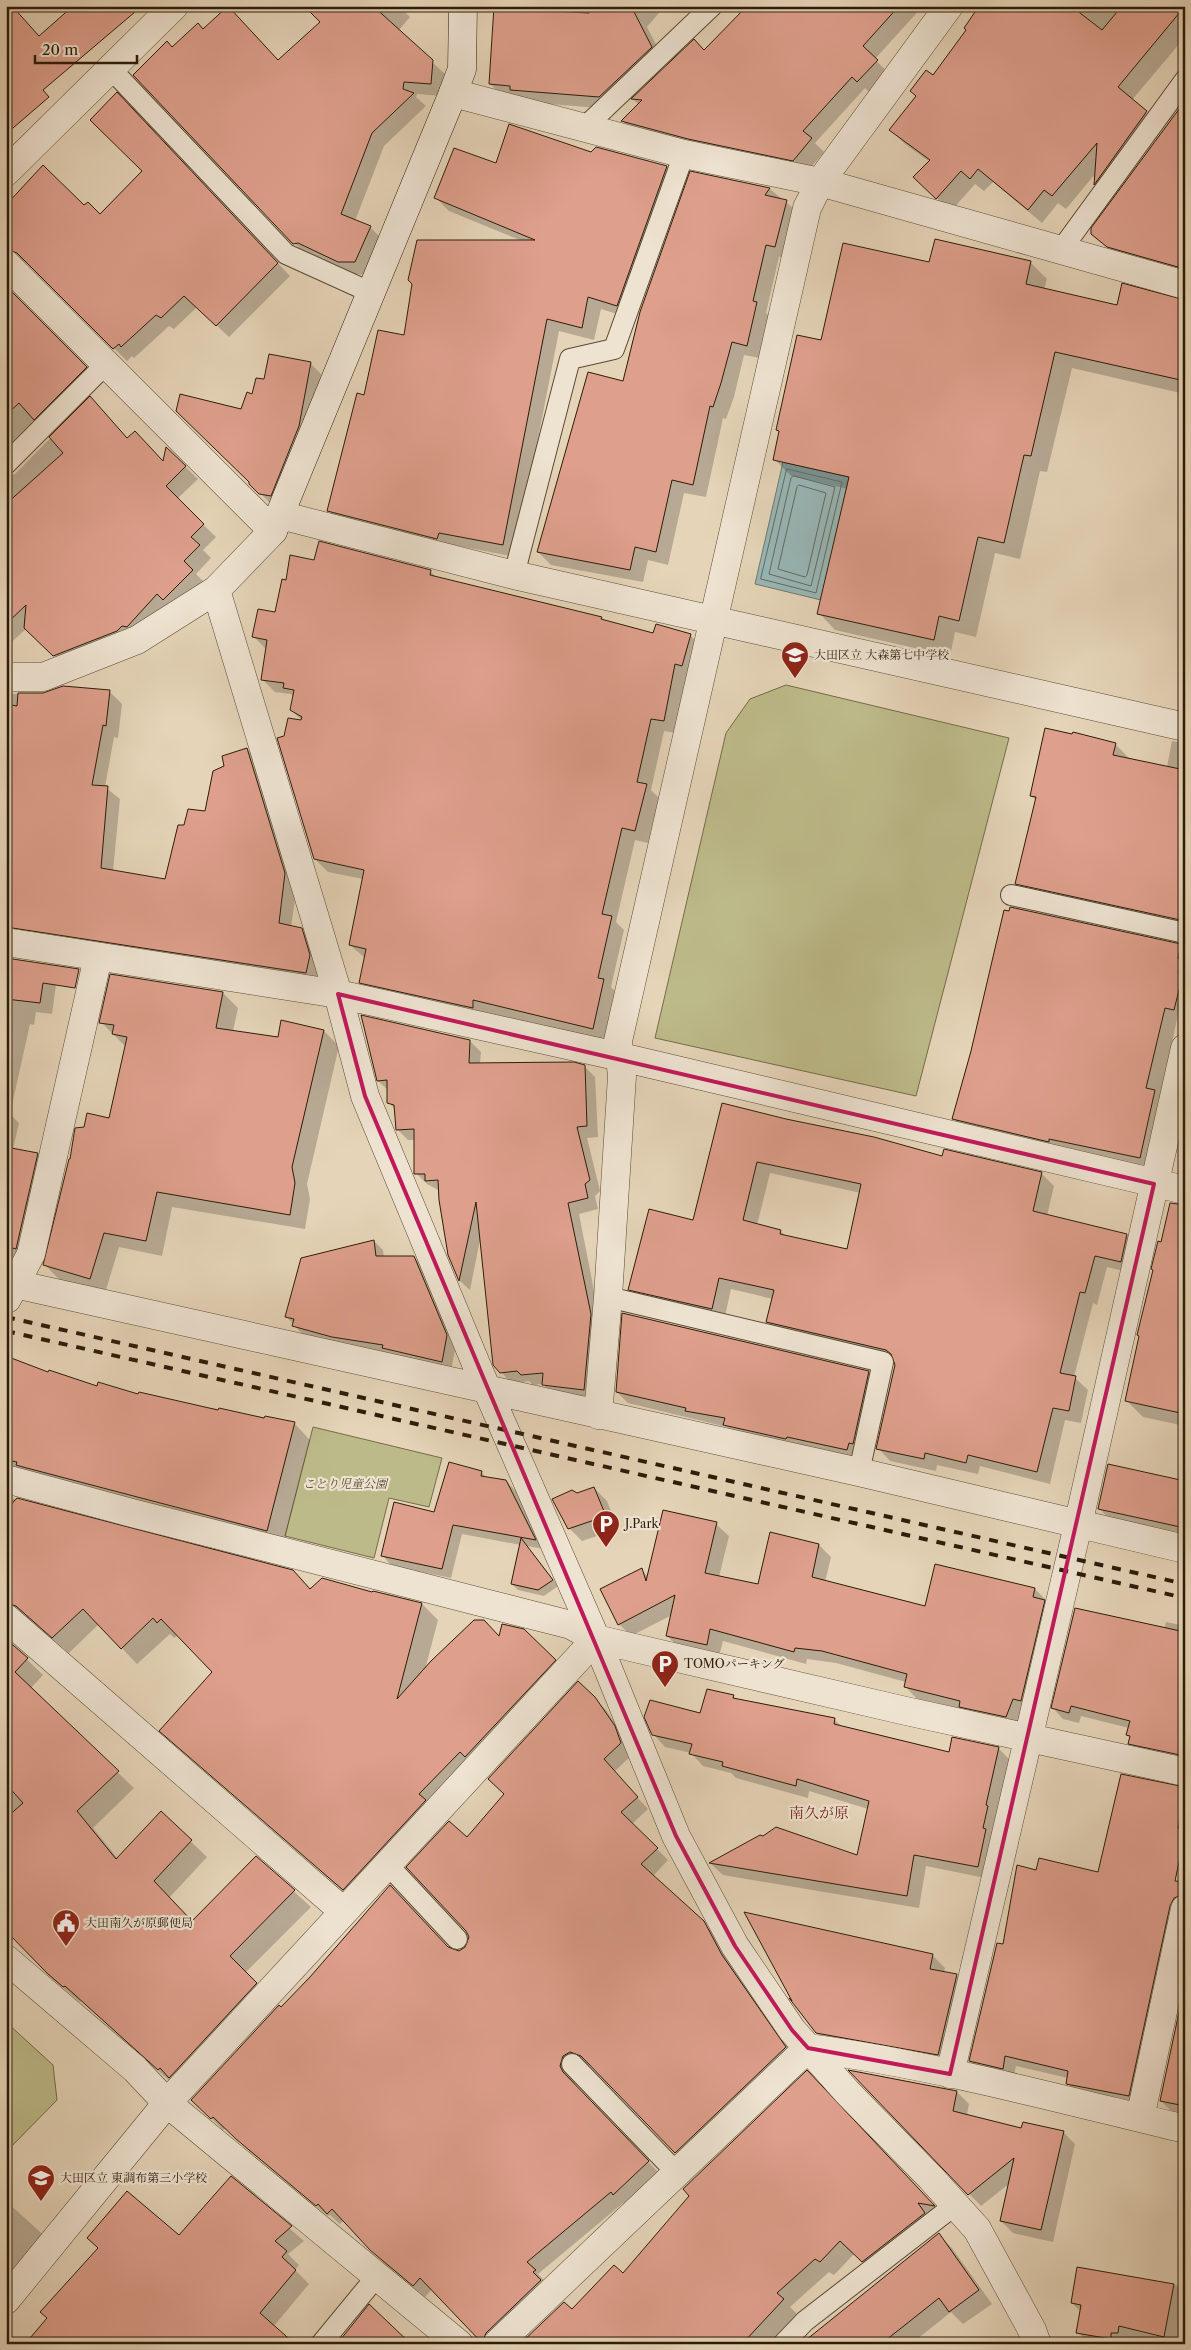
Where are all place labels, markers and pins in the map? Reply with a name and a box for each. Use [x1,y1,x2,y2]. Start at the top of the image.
school or university icon: 大田区立 大森第七中学校 [780,640,810,679]
place label: 大田区立 大森第七中学校 [814,647,949,662]
parking icon: J.Park [591,1509,621,1548]
place label: J.Park [623,1516,659,1531]
parking icon: TOMOパーキング [650,1649,680,1688]
place label: TOMOパーキング [684,1656,784,1671]
public building icon: 大田南久が原郵便局 [51,1908,81,1947]
place label: 大田南久が原郵便局 [85,1915,193,1930]
school or university icon: 大田区立 東調布第三小学校 [26,2163,56,2202]
place label: 大田区立 東調布第三小学校 [60,2170,207,2185]

